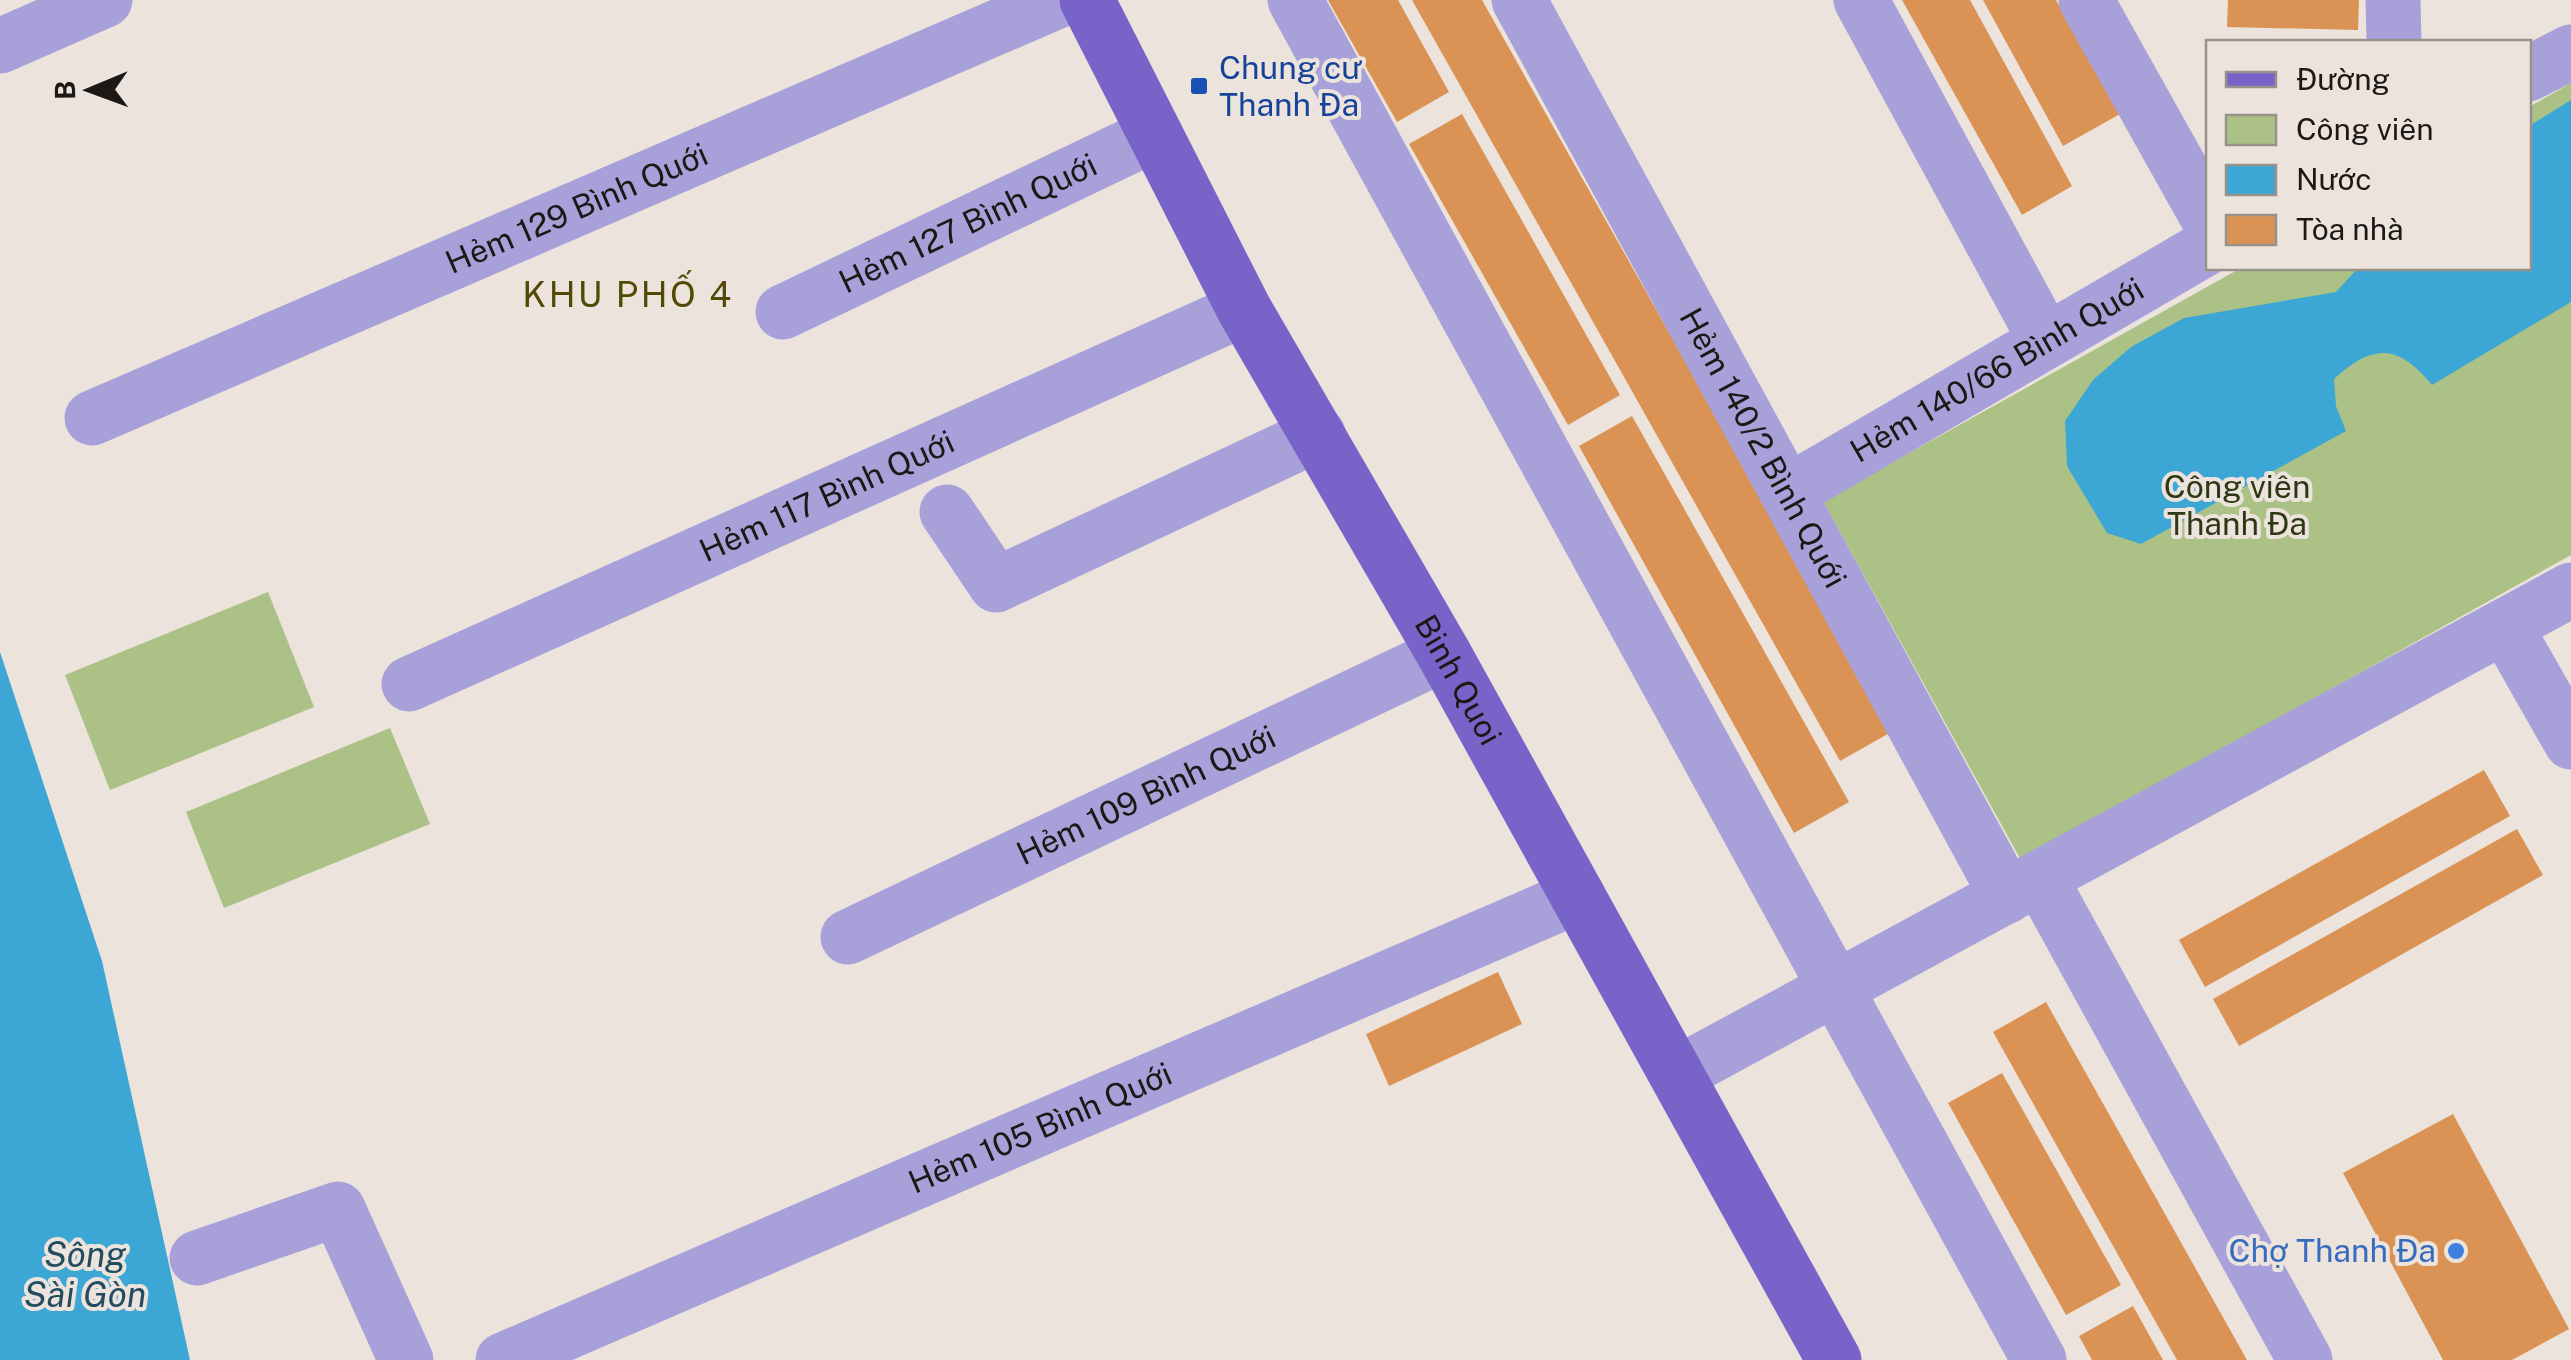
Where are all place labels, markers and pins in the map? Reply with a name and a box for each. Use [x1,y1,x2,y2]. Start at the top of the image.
place label: Chung cư Thanh Đa [1219,49,1362,123]
marker: Chung cư Thanh Đa [1188,75,1210,97]
place label: Chợ Thanh Đa [2228,1232,2436,1269]
marker: Chợ Thanh Đa [2445,1240,2467,1262]

